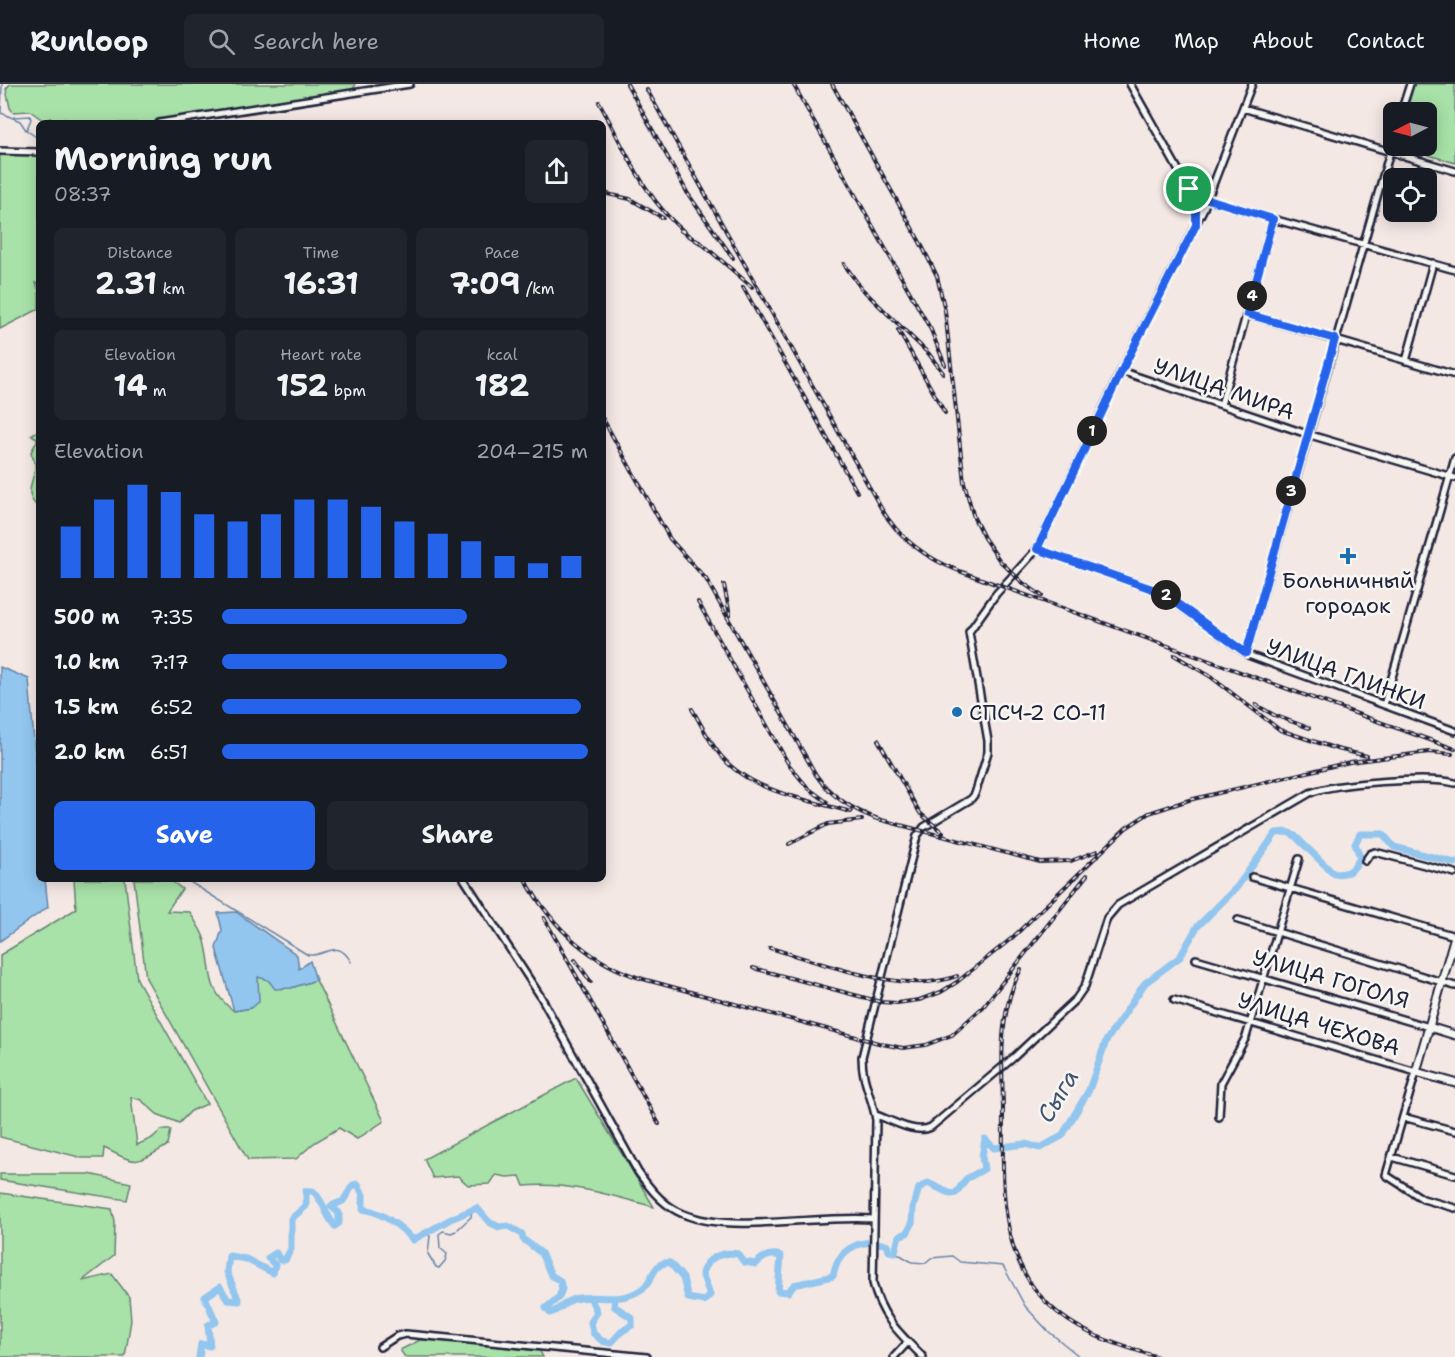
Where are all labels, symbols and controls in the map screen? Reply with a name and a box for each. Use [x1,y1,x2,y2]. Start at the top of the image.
search box [184,14,604,68]
text: Runloop [30,22,148,60]
icon: search [205,25,238,58]
text: Search here [253,27,379,56]
text: Home [1083,27,1141,55]
text: Map [1174,27,1219,55]
text: About [1252,27,1313,55]
text: Contact [1346,27,1425,55]
north arrow [1383,102,1437,156]
map controls [1383,102,1437,222]
text: Morning run [54,136,272,181]
button: share [525,140,588,203]
pin [1163,163,1214,214]
button: locate [1383,168,1437,222]
icon: arrive [1172,172,1205,205]
text: 08:37 [54,181,112,207]
text: Distance [107,242,173,263]
text: Time [303,242,339,263]
text: Pace [484,242,520,263]
text: 2.31 [95,263,157,304]
text: 16:31 [283,263,359,304]
text: 7:09 [449,263,521,304]
text: km [157,278,185,299]
text: /km [521,278,555,299]
pin: 4 [1237,281,1267,311]
text: 4 [1246,285,1258,306]
text: Elevation [104,344,176,365]
text: Heart rate [280,344,362,365]
text: kcal [486,344,518,365]
street label: УЛИЦА МИРА [1150,351,1298,427]
text: 14 [113,365,147,406]
text: 152 [276,365,328,406]
text: 182 [474,365,530,406]
text: m [147,380,167,401]
text: bpm [328,380,366,401]
pin: 1 [1077,416,1107,446]
text: 1 [1088,420,1096,441]
text: Elevation [54,438,144,464]
text: 204–215 m [476,438,588,464]
pin: 3 [1276,476,1306,506]
text: 3 [1285,480,1297,501]
marker: Больничный городок [1339,547,1357,565]
place label: Больничный городок [1282,566,1414,620]
pin: 2 [1151,580,1181,610]
text: 2 [1160,584,1172,605]
text: 500 m [54,604,120,630]
text: 7:35 [150,604,193,630]
street label: УЛИЦА ГЛИНКИ [1262,632,1430,716]
text: 1.0 km [54,649,119,675]
text: 7:17 [150,649,189,675]
text: 1.5 km [54,694,118,720]
text: 6:52 [150,694,194,720]
place label: СПСЧ-2 СО-11 [969,698,1106,727]
marker: СПСЧ-2 СО-11 [950,705,964,719]
text: 2.0 km [54,739,125,765]
text: 6:51 [150,739,188,765]
button: Save [54,801,315,870]
button: Share [327,801,588,870]
street label: УЛИЦА ГОГОЛЯ [1249,943,1413,1015]
street label: УЛИЦА ЧЕХОВА [1234,986,1404,1062]
water label: Сыга [1030,1063,1086,1129]

